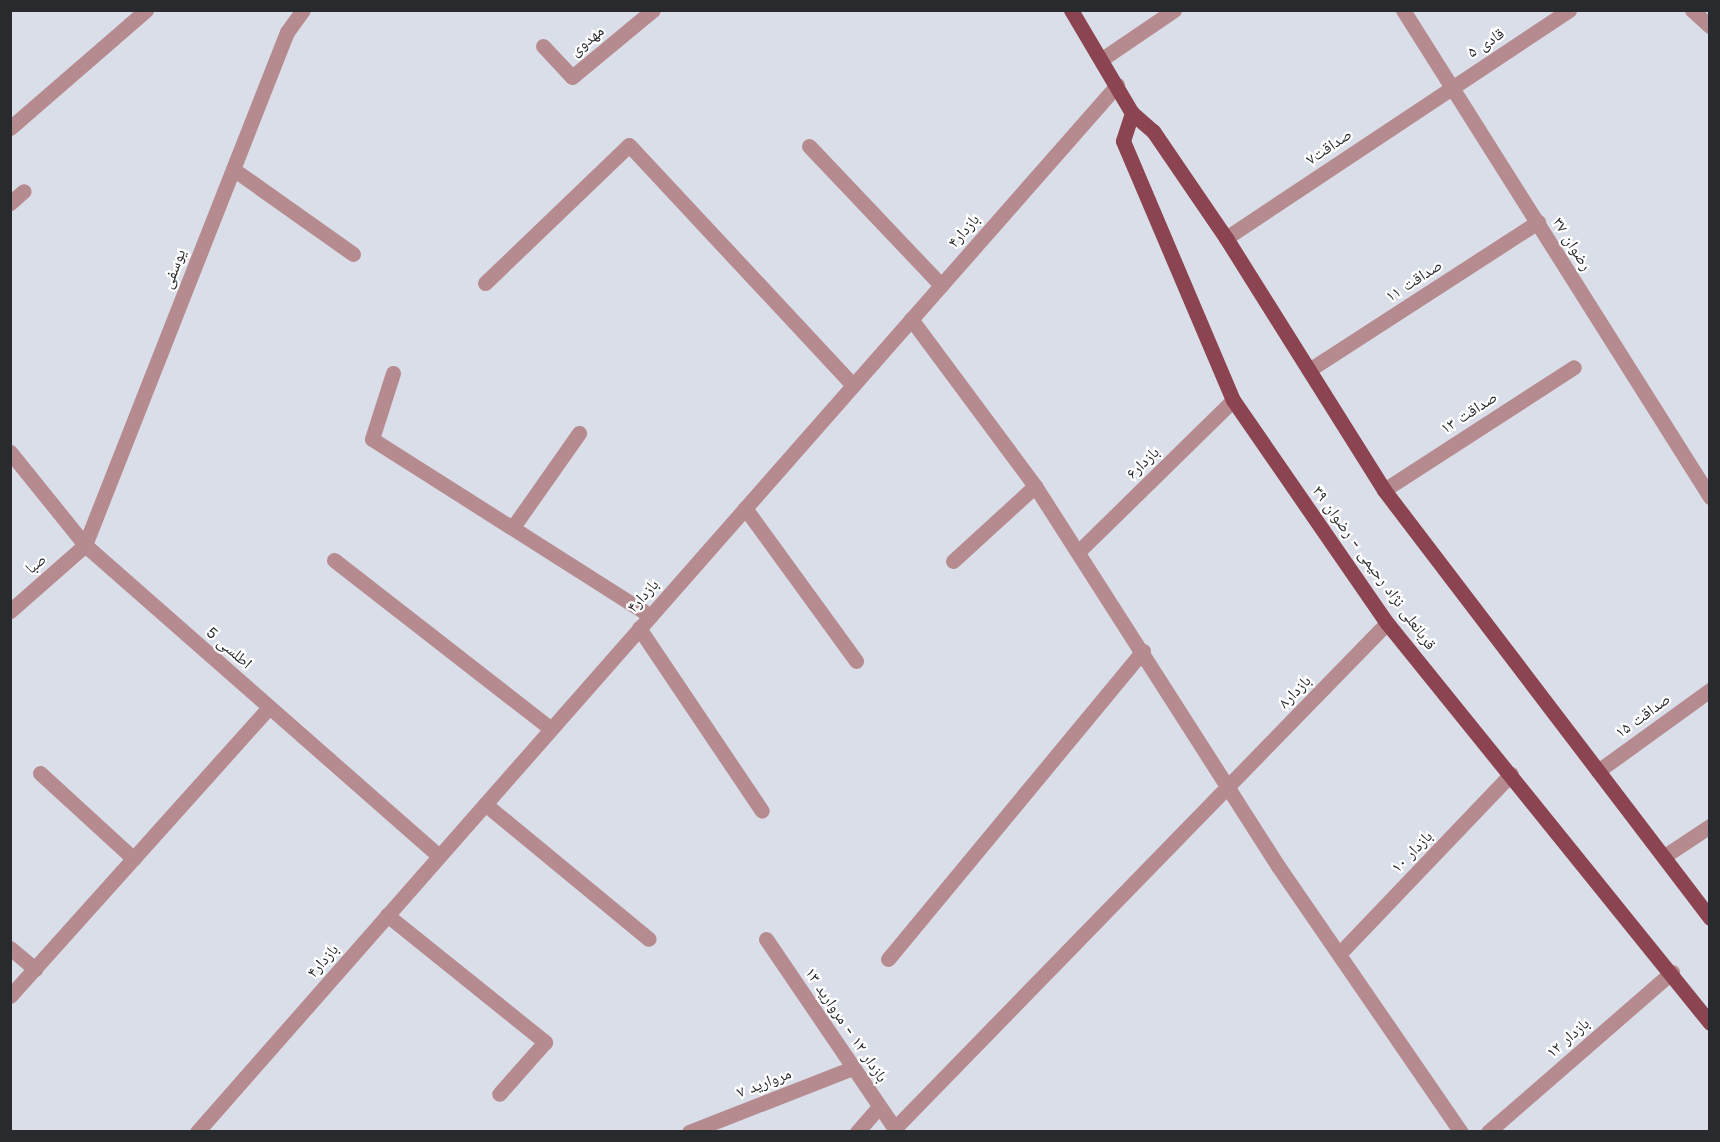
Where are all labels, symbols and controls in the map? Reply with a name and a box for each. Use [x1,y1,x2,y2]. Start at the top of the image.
street label: مهدوی [566,21,608,61]
street label: قادی ۵ [1464,24,1508,62]
street label: صداقت۷ [1303,125,1355,169]
street label: بازدار۴ [944,210,984,252]
street label: رضوان ۳۷ [1548,214,1596,274]
street label: یوسفی [158,247,190,291]
street label: صداقت ۱۱ [1382,256,1446,306]
street label: صداقت ۱۳ [1437,388,1501,438]
street label: بازدار۶ [1123,443,1163,483]
street label: قربانعلی نژاد رحیمی - رضوان ۳۹ [1308,482,1440,654]
street label: صبا [22,550,50,578]
street label: بازدار۴ [623,575,663,617]
street label: اطلسی 5 [202,623,256,673]
street label: بازدار۸ [1275,672,1315,712]
street label: صداقت ۱۵ [1612,690,1674,742]
street label: بازدار ۱۰ [1387,827,1437,877]
street label: بازدار۴ [303,940,343,982]
street label: بازدار ۱۲ - مروارید ۱۳ [801,964,891,1086]
street label: بازدار ۱۲ [1542,1014,1594,1062]
street label: مروارید ۷ [734,1064,794,1102]

